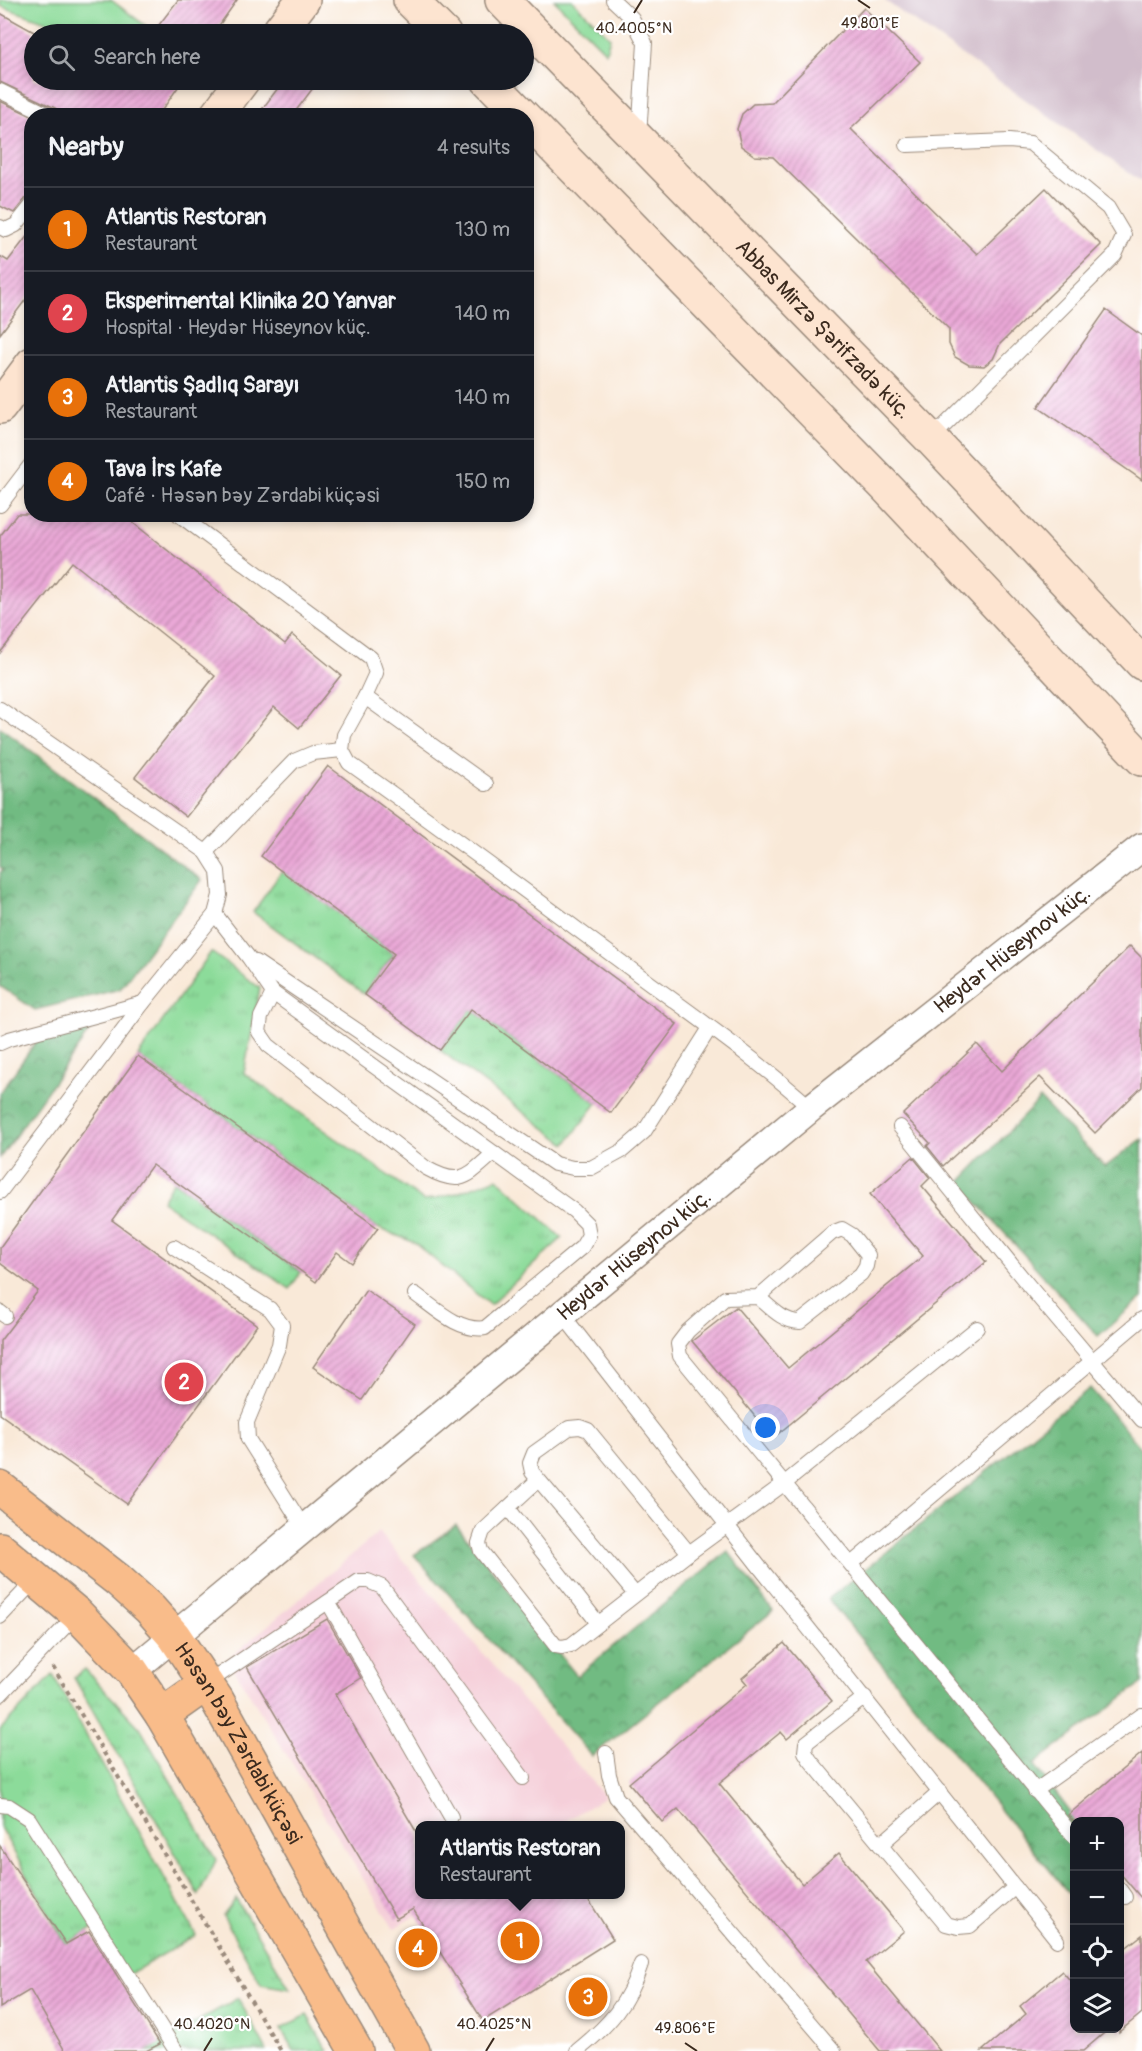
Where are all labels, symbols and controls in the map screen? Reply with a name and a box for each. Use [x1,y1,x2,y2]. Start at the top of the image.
text: 49.801°E [841,14,899,33]
text: 40.4005°N [596,19,672,38]
search box [24,24,534,90]
icon: search [45,41,78,74]
text: Search here [93,43,200,71]
text: Nearby [48,131,124,163]
text: 4 results [437,135,510,160]
text: Atlantis Restoran [105,203,267,231]
text: 1 [64,217,71,242]
text: 130 m [455,217,510,242]
text: Restaurant [105,231,197,256]
street label: Abbas Mirzə Şərifzadə küç. [729,234,917,425]
text: Eksperimental Klinika 20 Yanvar [105,287,396,315]
text: 2 [62,301,73,326]
text: 140 m [455,301,510,326]
text: Hospital · Heydər Hüseynov küç. [105,315,371,340]
text: Atlantis Şadlıq Sarayı [105,371,299,399]
text: 3 [62,385,73,410]
text: 140 m [455,385,510,410]
text: Restaurant [105,399,197,424]
text: Tava İrs Kafe [105,455,222,483]
text: 4 [62,469,73,494]
text: 150 m [456,469,510,494]
text: Café · Həsən bəy Zərdabi küçəsi [105,483,379,508]
street label: Heydər Hüseynov küç. [928,880,1096,1020]
street label: Heydər Hüseynov küç. [552,1183,717,1327]
pin: 2 [164,1360,204,1404]
your location [751,1413,780,1442]
street label: Həsən bəy Zərdabi küçəsi [168,1637,308,1849]
map controls [1070,1817,1124,2033]
button: + [1070,1817,1124,1871]
popup [415,1821,625,1899]
text: Atlantis Restoran [439,1834,601,1862]
text: Restaurant [439,1862,532,1887]
button: − [1070,1871,1124,1925]
pin: 1 [500,1918,540,1964]
button: locate [1070,1925,1124,1979]
pin: 4 [398,1926,438,1970]
pin: 3 [568,1974,608,2020]
button: layers [1070,1979,1124,2033]
text: 40.4020°N [174,2015,250,2034]
text: 40.4025°N [457,2015,531,2034]
text: 49.806°E [655,2019,716,2038]

